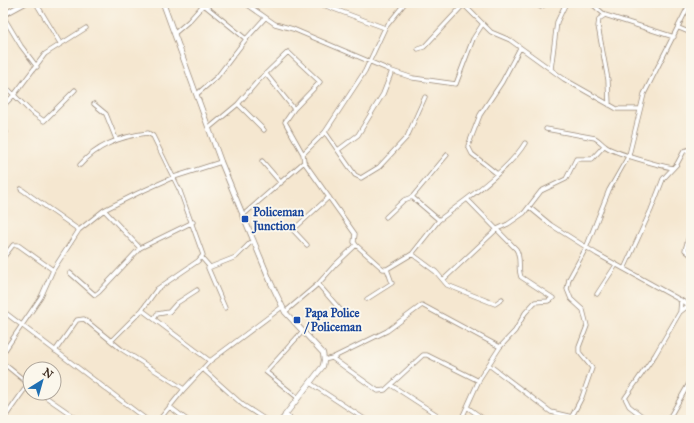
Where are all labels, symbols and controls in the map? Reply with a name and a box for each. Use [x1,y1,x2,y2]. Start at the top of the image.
place label: Policeman Junction [251,205,304,234]
marker: Policeman Junction [240,214,250,224]
place label: Papa Police / Policeman [303,306,362,334]
marker: Papa Police / Policeman [292,315,302,325]
north arrow [22,361,62,401]
text: N [40,365,56,382]

